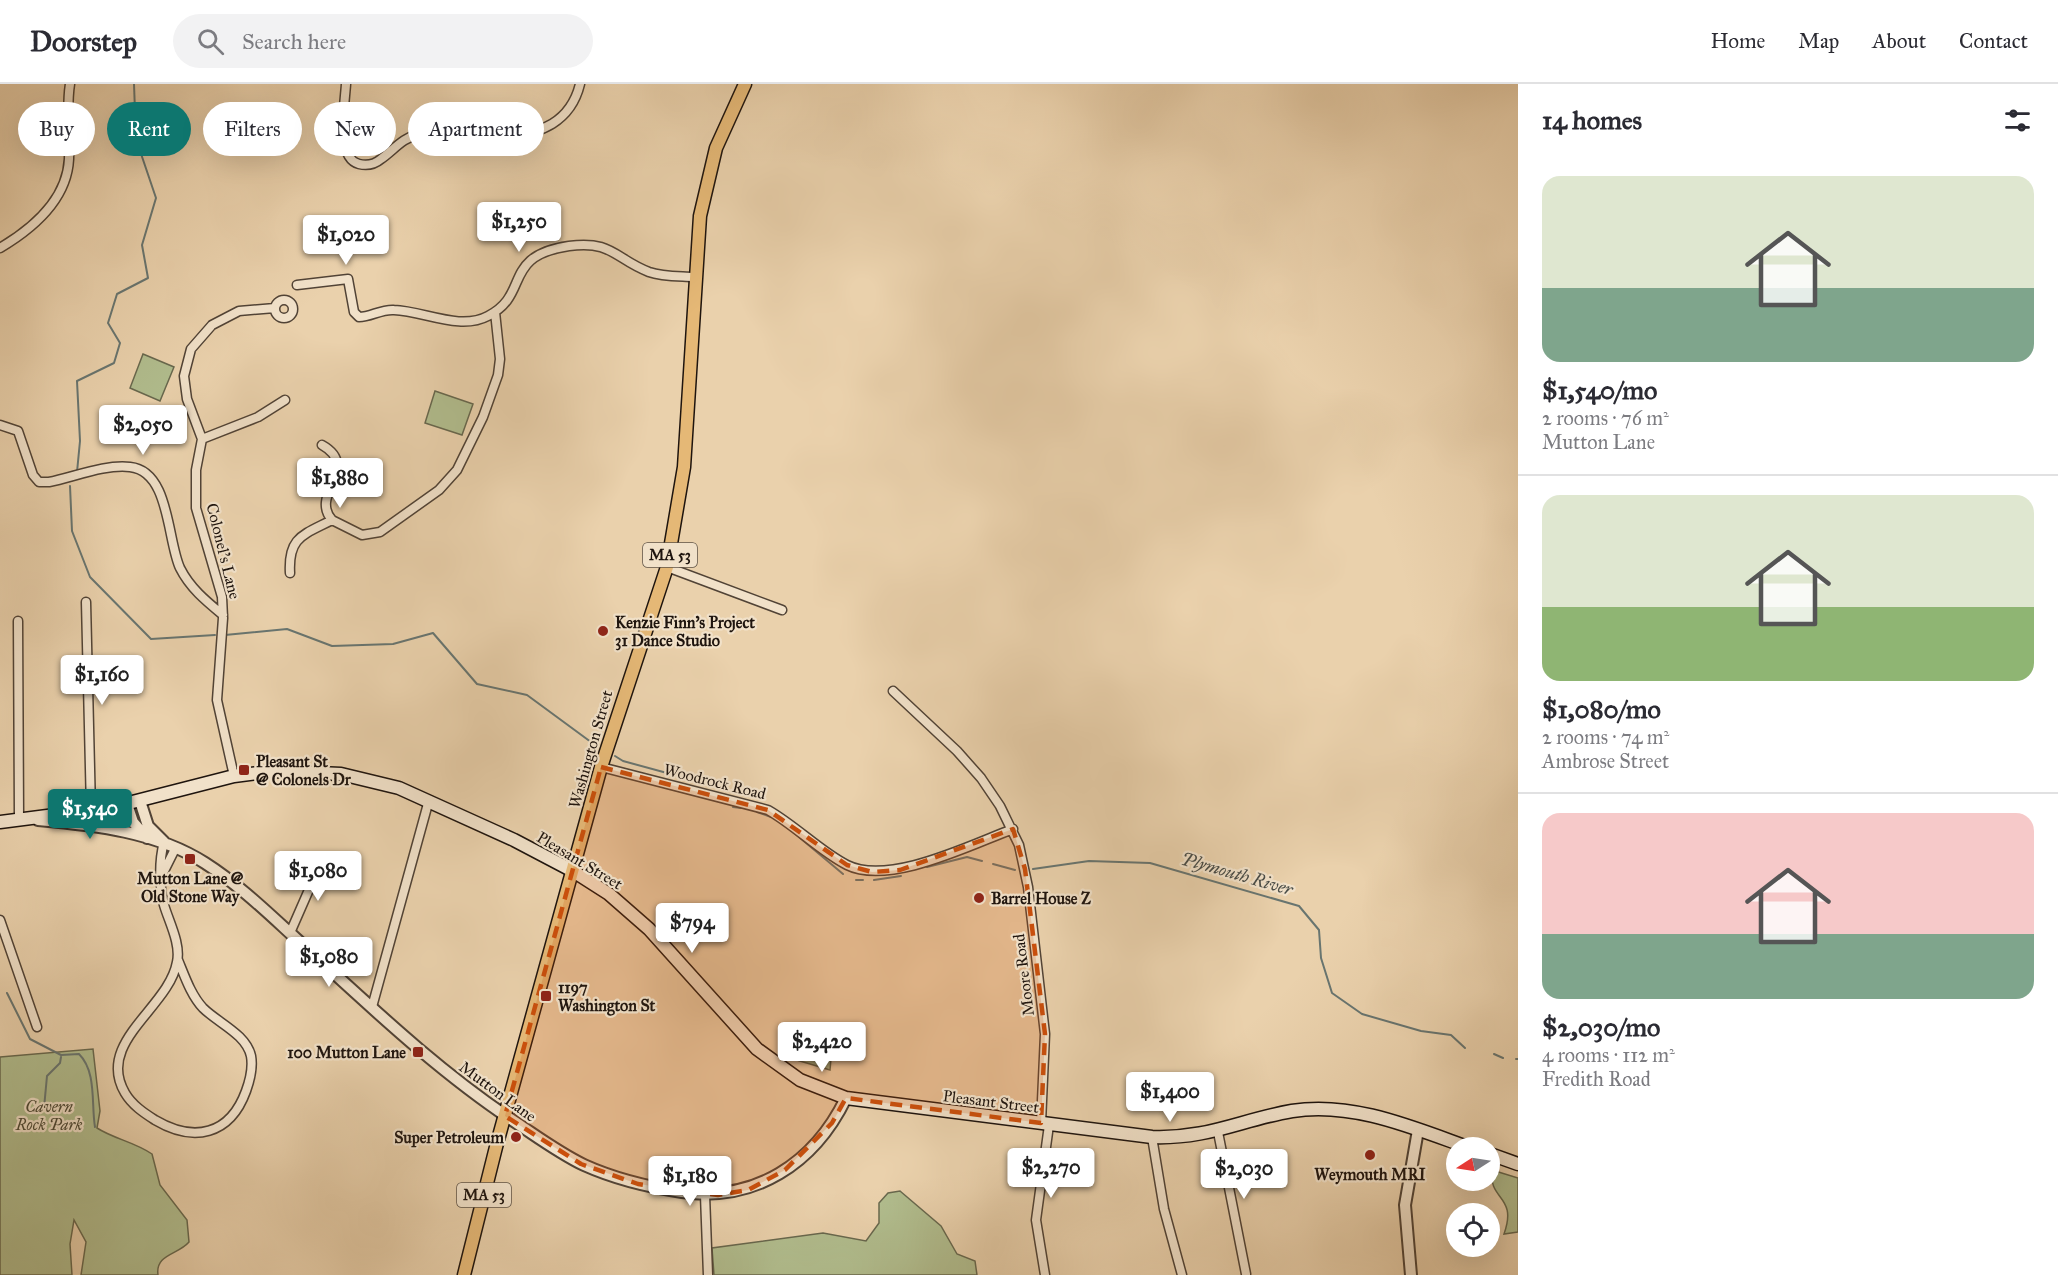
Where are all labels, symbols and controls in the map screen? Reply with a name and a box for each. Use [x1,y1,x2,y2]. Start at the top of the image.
search box [173,14,593,68]
text: Doorstep [30,24,137,59]
icon: search [194,25,227,58]
text: Search here [242,28,346,55]
text: Home [1710,28,1765,54]
text: Map [1798,28,1839,54]
text: About [1872,28,1926,54]
text: Contact [1959,28,2028,54]
chip: Buy [18,102,95,156]
chip: Rent [107,102,191,156]
chip: Filters [203,102,302,156]
chip: New [314,102,396,156]
chip: Apartment [408,102,544,156]
text: 14 homes [1542,104,1642,136]
icon: filters [2001,104,2034,137]
pin: $1,250 [470,202,568,253]
text: $1,250 [491,209,547,233]
pin: $1,020 [297,215,395,266]
icon: home [1734,215,1842,323]
text: $1,020 [317,222,375,246]
text: $1,540/mo [1542,374,1657,406]
pin: $2,050 [94,405,192,456]
text: 2 rooms · 76 m² [1542,406,1669,430]
text: $2,050 [113,412,173,436]
text: Mutton Lane [1542,430,1655,454]
pin: $1,880 [291,458,389,509]
text: $1,880 [311,465,369,489]
street label: Colonel's Lane [202,501,245,601]
icon: home [1734,534,1842,642]
road number: MA 53 [643,543,697,567]
place label: Kenzie Finn's Project 31 Dance Studio [615,613,755,651]
marker: Kenzie Finn's Project 31 Dance Studio [596,624,610,638]
pin: $1,160 [53,655,151,706]
text: $1,160 [75,662,129,686]
street label: Washington Street [565,687,617,811]
text: $1,080/mo [1542,693,1661,725]
text: 2 rooms · 74 m² [1542,725,1669,749]
text: Ambrose Street [1542,749,1669,773]
place label: Pleasant St @ Colonels Dr [256,752,352,789]
street label: Woodrock Road [662,760,768,803]
marker: Pleasant St @ Colonels Dr [237,763,251,777]
pin: $1,540 [41,789,139,840]
text: $1,540 [62,796,118,820]
street label: Pleasant Street [533,827,626,894]
water label: Plymouth River [1179,848,1297,901]
pin: $1,080 [269,851,367,902]
marker: Mutton Lane @ Old Stone Way [183,852,197,866]
icon: home [1734,852,1842,960]
text: $1,080 [289,858,347,882]
place label: Mutton Lane @ Old Stone Way [137,869,244,907]
place label: Barrel House Z [991,889,1091,908]
marker: Barrel House Z [972,891,986,905]
pin: $794 [656,903,728,954]
text: $794 [670,910,714,934]
street label: Moore Road [1009,933,1038,1017]
pin: $1,080 [280,937,378,988]
text: $1,080 [300,944,358,968]
place label: 1197 Washington St [558,978,656,1016]
marker: 1197 Washington St [539,989,553,1003]
text: $2,030/mo [1542,1011,1660,1043]
pin: $2,420 [773,1022,871,1073]
text: $2,420 [792,1029,852,1053]
place label: 100 Mutton Lane [287,1043,406,1062]
text: 4 rooms · 112 m² [1542,1043,1675,1067]
marker: 100 Mutton Lane [411,1045,425,1059]
street label: Mutton Lane [456,1057,540,1126]
text: Fredith Road [1542,1067,1651,1091]
pin: $1,400 [1121,1072,1219,1123]
text: $1,400 [1140,1079,1200,1103]
street label: Pleasant Street [942,1086,1041,1117]
park label: Cavern Rock Park [15,1097,82,1134]
place label: Super Petroleum [394,1128,505,1148]
marker: Super Petroleum [509,1130,523,1144]
north arrow [1446,1137,1500,1191]
map controls [1446,1137,1500,1257]
pin: $2,270 [1002,1148,1100,1199]
marker: Weymouth MRI [1363,1148,1377,1162]
pin: $2,030 [1195,1149,1293,1200]
text: $2,270 [1021,1155,1081,1179]
pin: $1,180 [641,1156,739,1207]
text: $2,030 [1215,1156,1273,1180]
text: $1,180 [662,1163,718,1187]
place label: Weymouth MRI [1314,1165,1426,1185]
road number: MA 53 [457,1183,511,1207]
button: locate [1446,1203,1500,1257]

